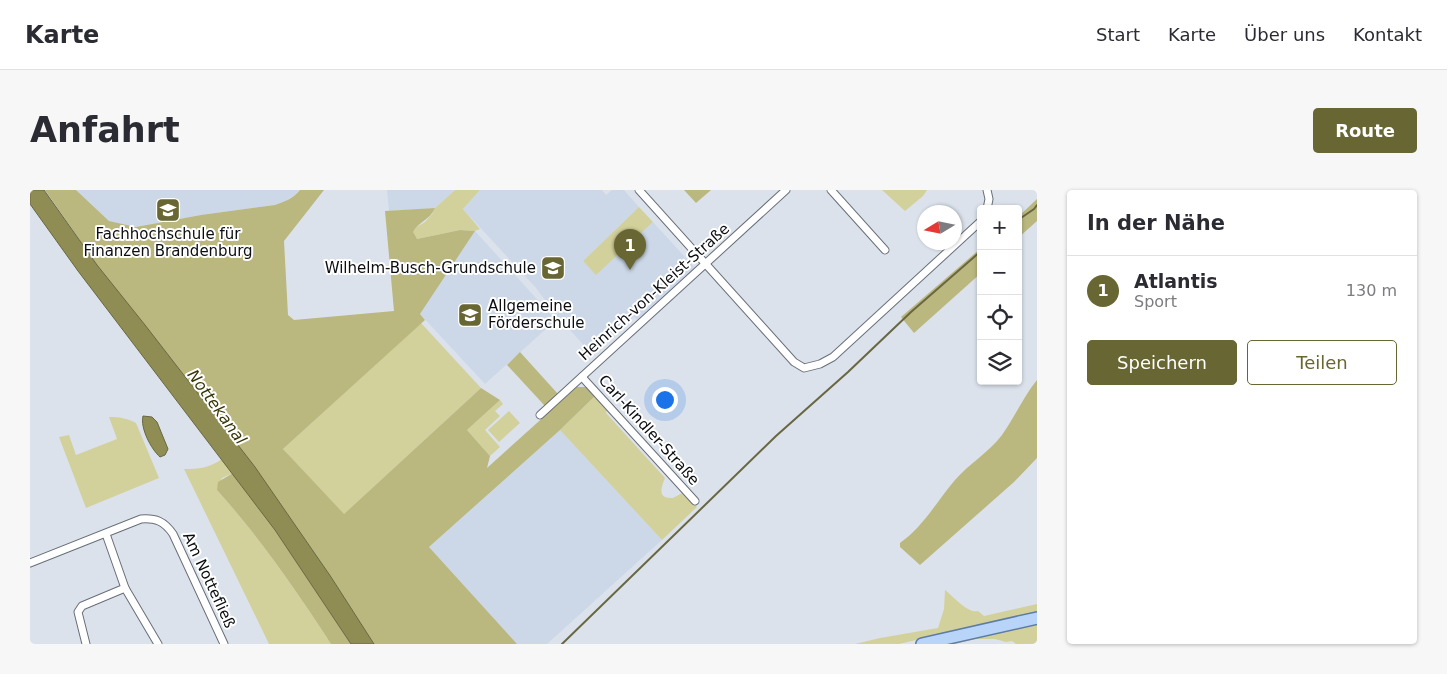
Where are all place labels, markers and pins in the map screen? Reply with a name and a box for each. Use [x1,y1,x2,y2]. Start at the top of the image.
school or university icon: Fachhochschule für Finanzen Brandenburg [155,197,181,223]
place label: Fachhochschule für Finanzen Brandenburg [83,225,253,260]
pin: 1 [614,229,646,270]
school or university icon: Wilhelm-Busch-Grundschule [540,255,566,281]
place label: Wilhelm-Busch-Grundschule [325,259,536,277]
place label: Allgemeine Förderschule [488,297,585,332]
school or university icon: Allgemeine Förderschule [457,302,483,328]

